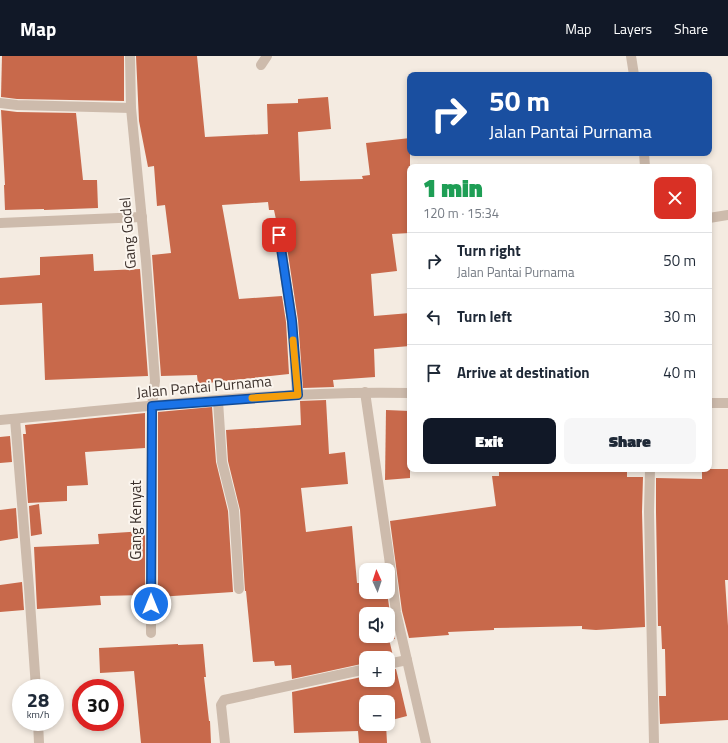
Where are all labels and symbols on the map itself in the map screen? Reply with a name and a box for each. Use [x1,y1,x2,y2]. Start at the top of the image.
street label: Gang Godel [113,196,142,270]
pin [262,218,296,252]
street label: Jalan Pantai Purnama [135,369,273,404]
street label: Gang Kenyat [124,479,147,560]
north arrow [359,563,395,599]
position arrow [130,583,172,625]
speed limit sign: 30 [72,679,124,731]

